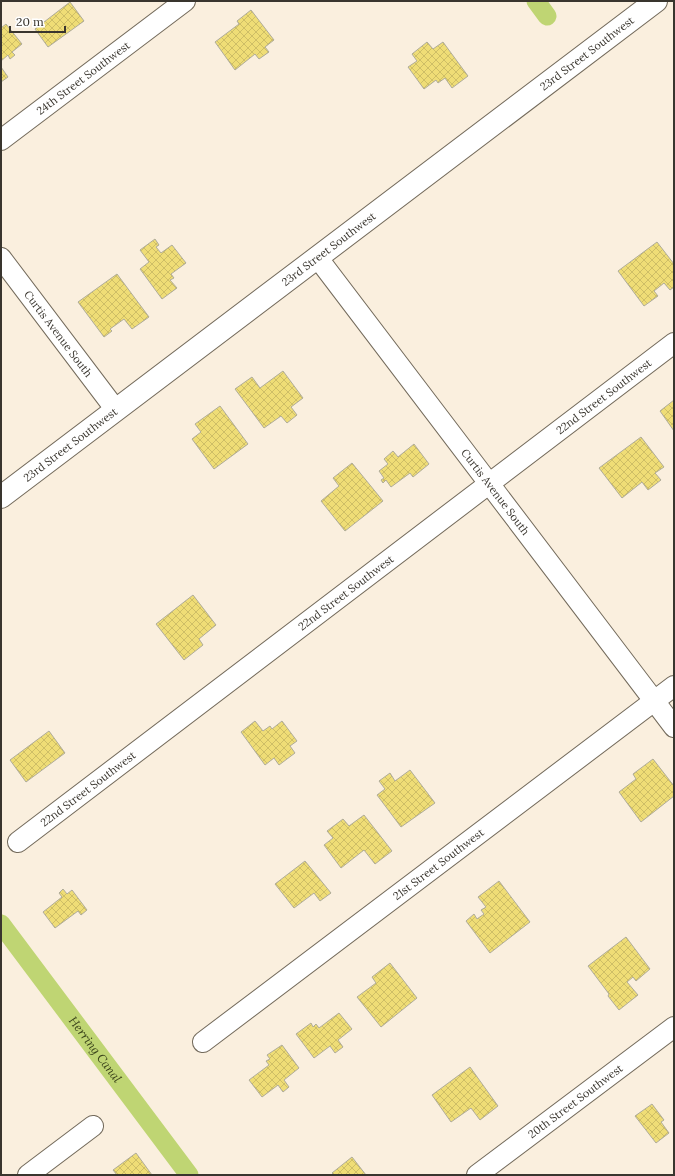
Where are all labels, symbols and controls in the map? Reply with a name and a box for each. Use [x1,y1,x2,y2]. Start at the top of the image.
scale bar [10,8,65,34]
street label: 23rd Street Southwest [537,13,637,93]
text: 20 m [16,14,44,29]
street label: 24th Street Southwest [34,38,133,118]
street label: 23rd Street Southwest [279,208,379,289]
street label: Curtis Avenue South [21,288,96,380]
street label: 22nd Street Southwest [553,355,655,437]
street label: 23rd Street Southwest [21,404,121,485]
street label: Curtis Avenue South [458,446,533,538]
street label: 22nd Street Southwest [295,551,397,633]
street label: 22nd Street Southwest [38,748,139,829]
street label: 21st Street Southwest [390,825,487,903]
water label: Herring Canal [66,1013,125,1086]
street label: 20th Street Southwest [525,1061,626,1141]

